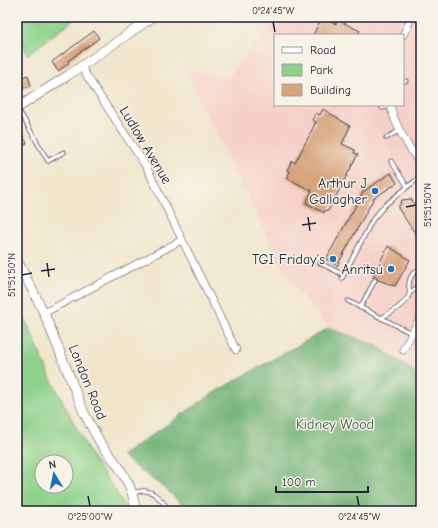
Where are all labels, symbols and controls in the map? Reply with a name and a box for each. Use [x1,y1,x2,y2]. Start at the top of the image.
text: 0°24'45"W [252,5,294,17]
legend [274,34,404,106]
text: Road [310,43,336,57]
text: Park [310,63,333,77]
text: Building [310,83,351,97]
street label: Ludlow Avenue [116,103,175,187]
place label: Arthur J Gallagher [309,175,367,208]
text: 51°51'50"N [422,183,434,227]
marker: Arthur J Gallagher [370,186,380,196]
place label: TGI Friday's [252,251,325,268]
text: 51°51'50"N [6,253,18,297]
marker: TGI Friday's [328,254,338,264]
place label: Anritsu [341,261,383,278]
marker: Anritsu [386,264,396,274]
street label: London Road [65,342,110,422]
park label: Kidney Wood [296,416,374,433]
north arrow [34,454,74,494]
text: N [48,458,57,472]
scale bar [276,468,368,494]
text: 100 m [282,475,315,489]
text: 0°25'00"W [68,511,113,523]
text: 0°24'45"W [338,511,380,523]

